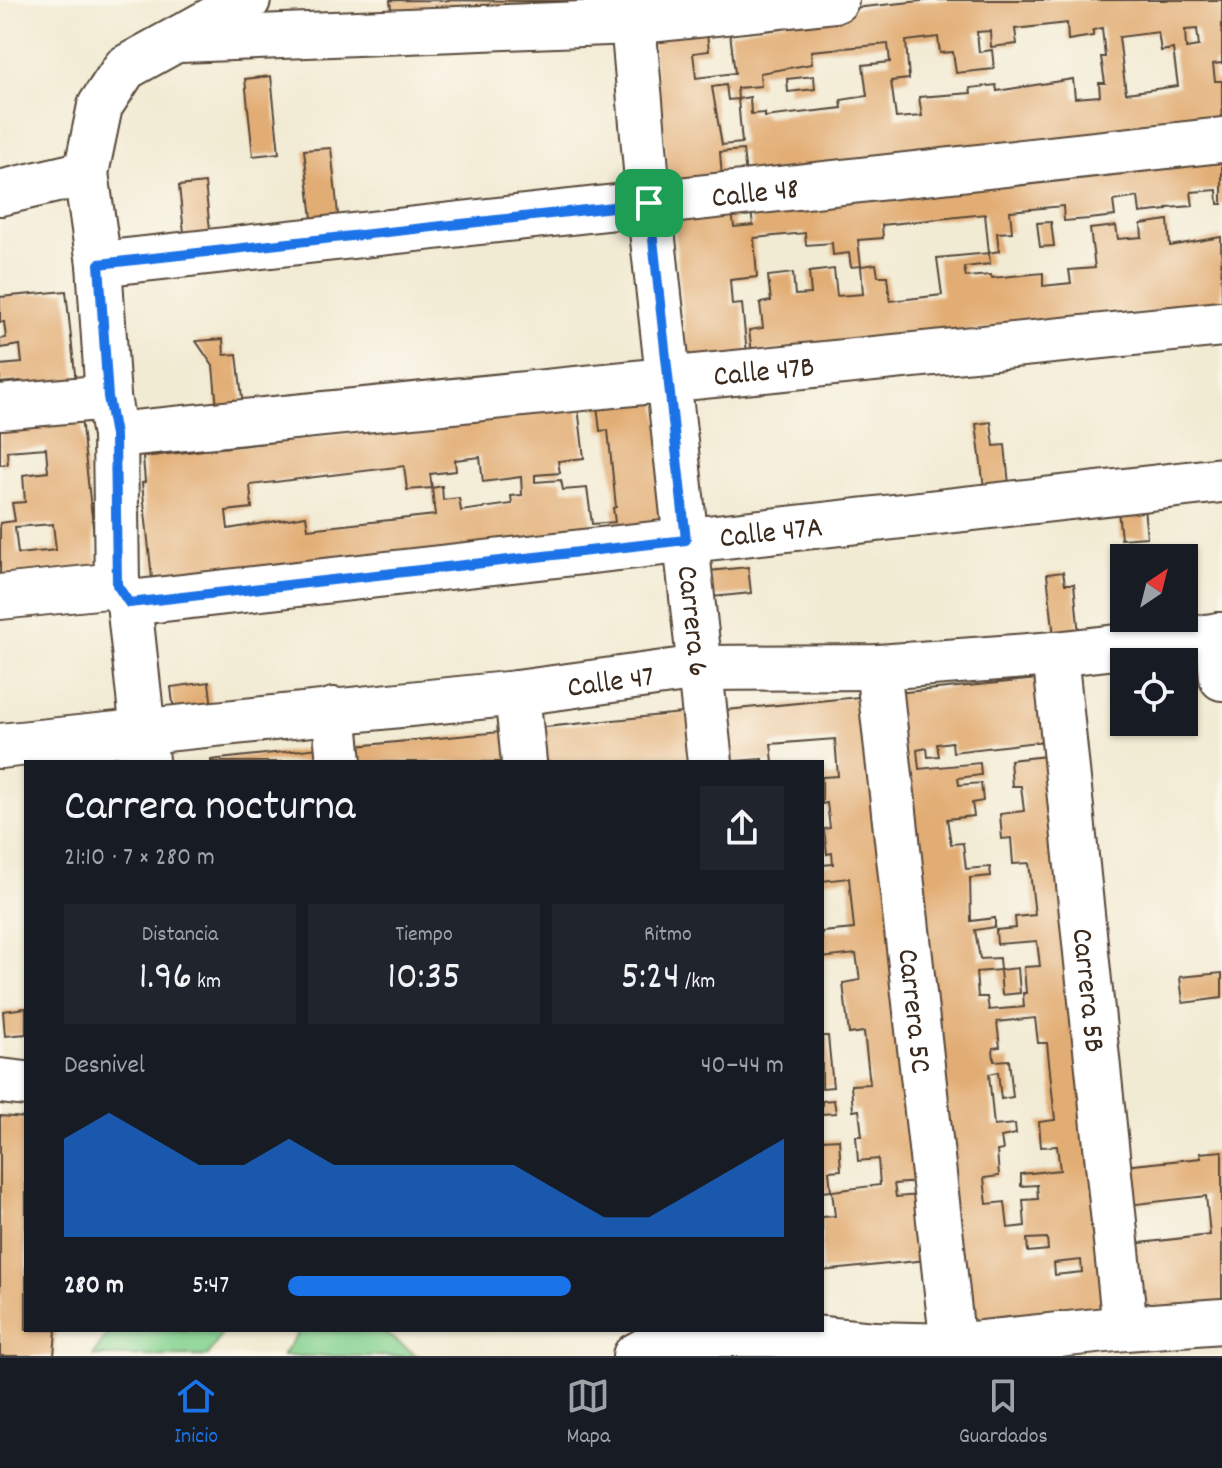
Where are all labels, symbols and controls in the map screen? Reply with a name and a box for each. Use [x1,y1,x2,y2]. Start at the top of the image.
pin [615,169,683,237]
street label: Calle 48 [710,170,801,222]
icon: arrive [627,181,671,225]
street label: Calle 47B [712,348,817,401]
street label: Calle 47A [718,508,825,562]
north arrow [1110,544,1198,632]
map controls [1110,544,1198,736]
street label: Carrera 6 [663,564,718,679]
button: locate [1110,648,1198,736]
street label: Calle 47 [565,657,657,712]
text: Carrera nocturna [64,778,356,841]
button: share [700,786,784,870]
text: 21:10 · 7 × 280 m [64,840,215,877]
text: Distancia [142,920,218,951]
text: Tiempo [395,920,453,951]
text: Ritmo [644,920,692,951]
street label: Carrera 5B [1058,926,1113,1055]
street label: Carrera 5C [883,947,940,1076]
text: 1.96 [139,951,192,1008]
text: 10:35 [387,951,461,1008]
text: 5:24 [621,951,680,1008]
text: km [192,967,221,998]
text: /km [680,967,715,998]
text: Desnivel [64,1048,145,1085]
text: 40–44 m [701,1048,784,1085]
text: 280 m [64,1268,124,1305]
text: 5:47 [192,1268,229,1305]
tab: Inicio [174,1374,218,1453]
tab: Mapa [566,1374,610,1453]
tab: Guardados [959,1374,1048,1453]

